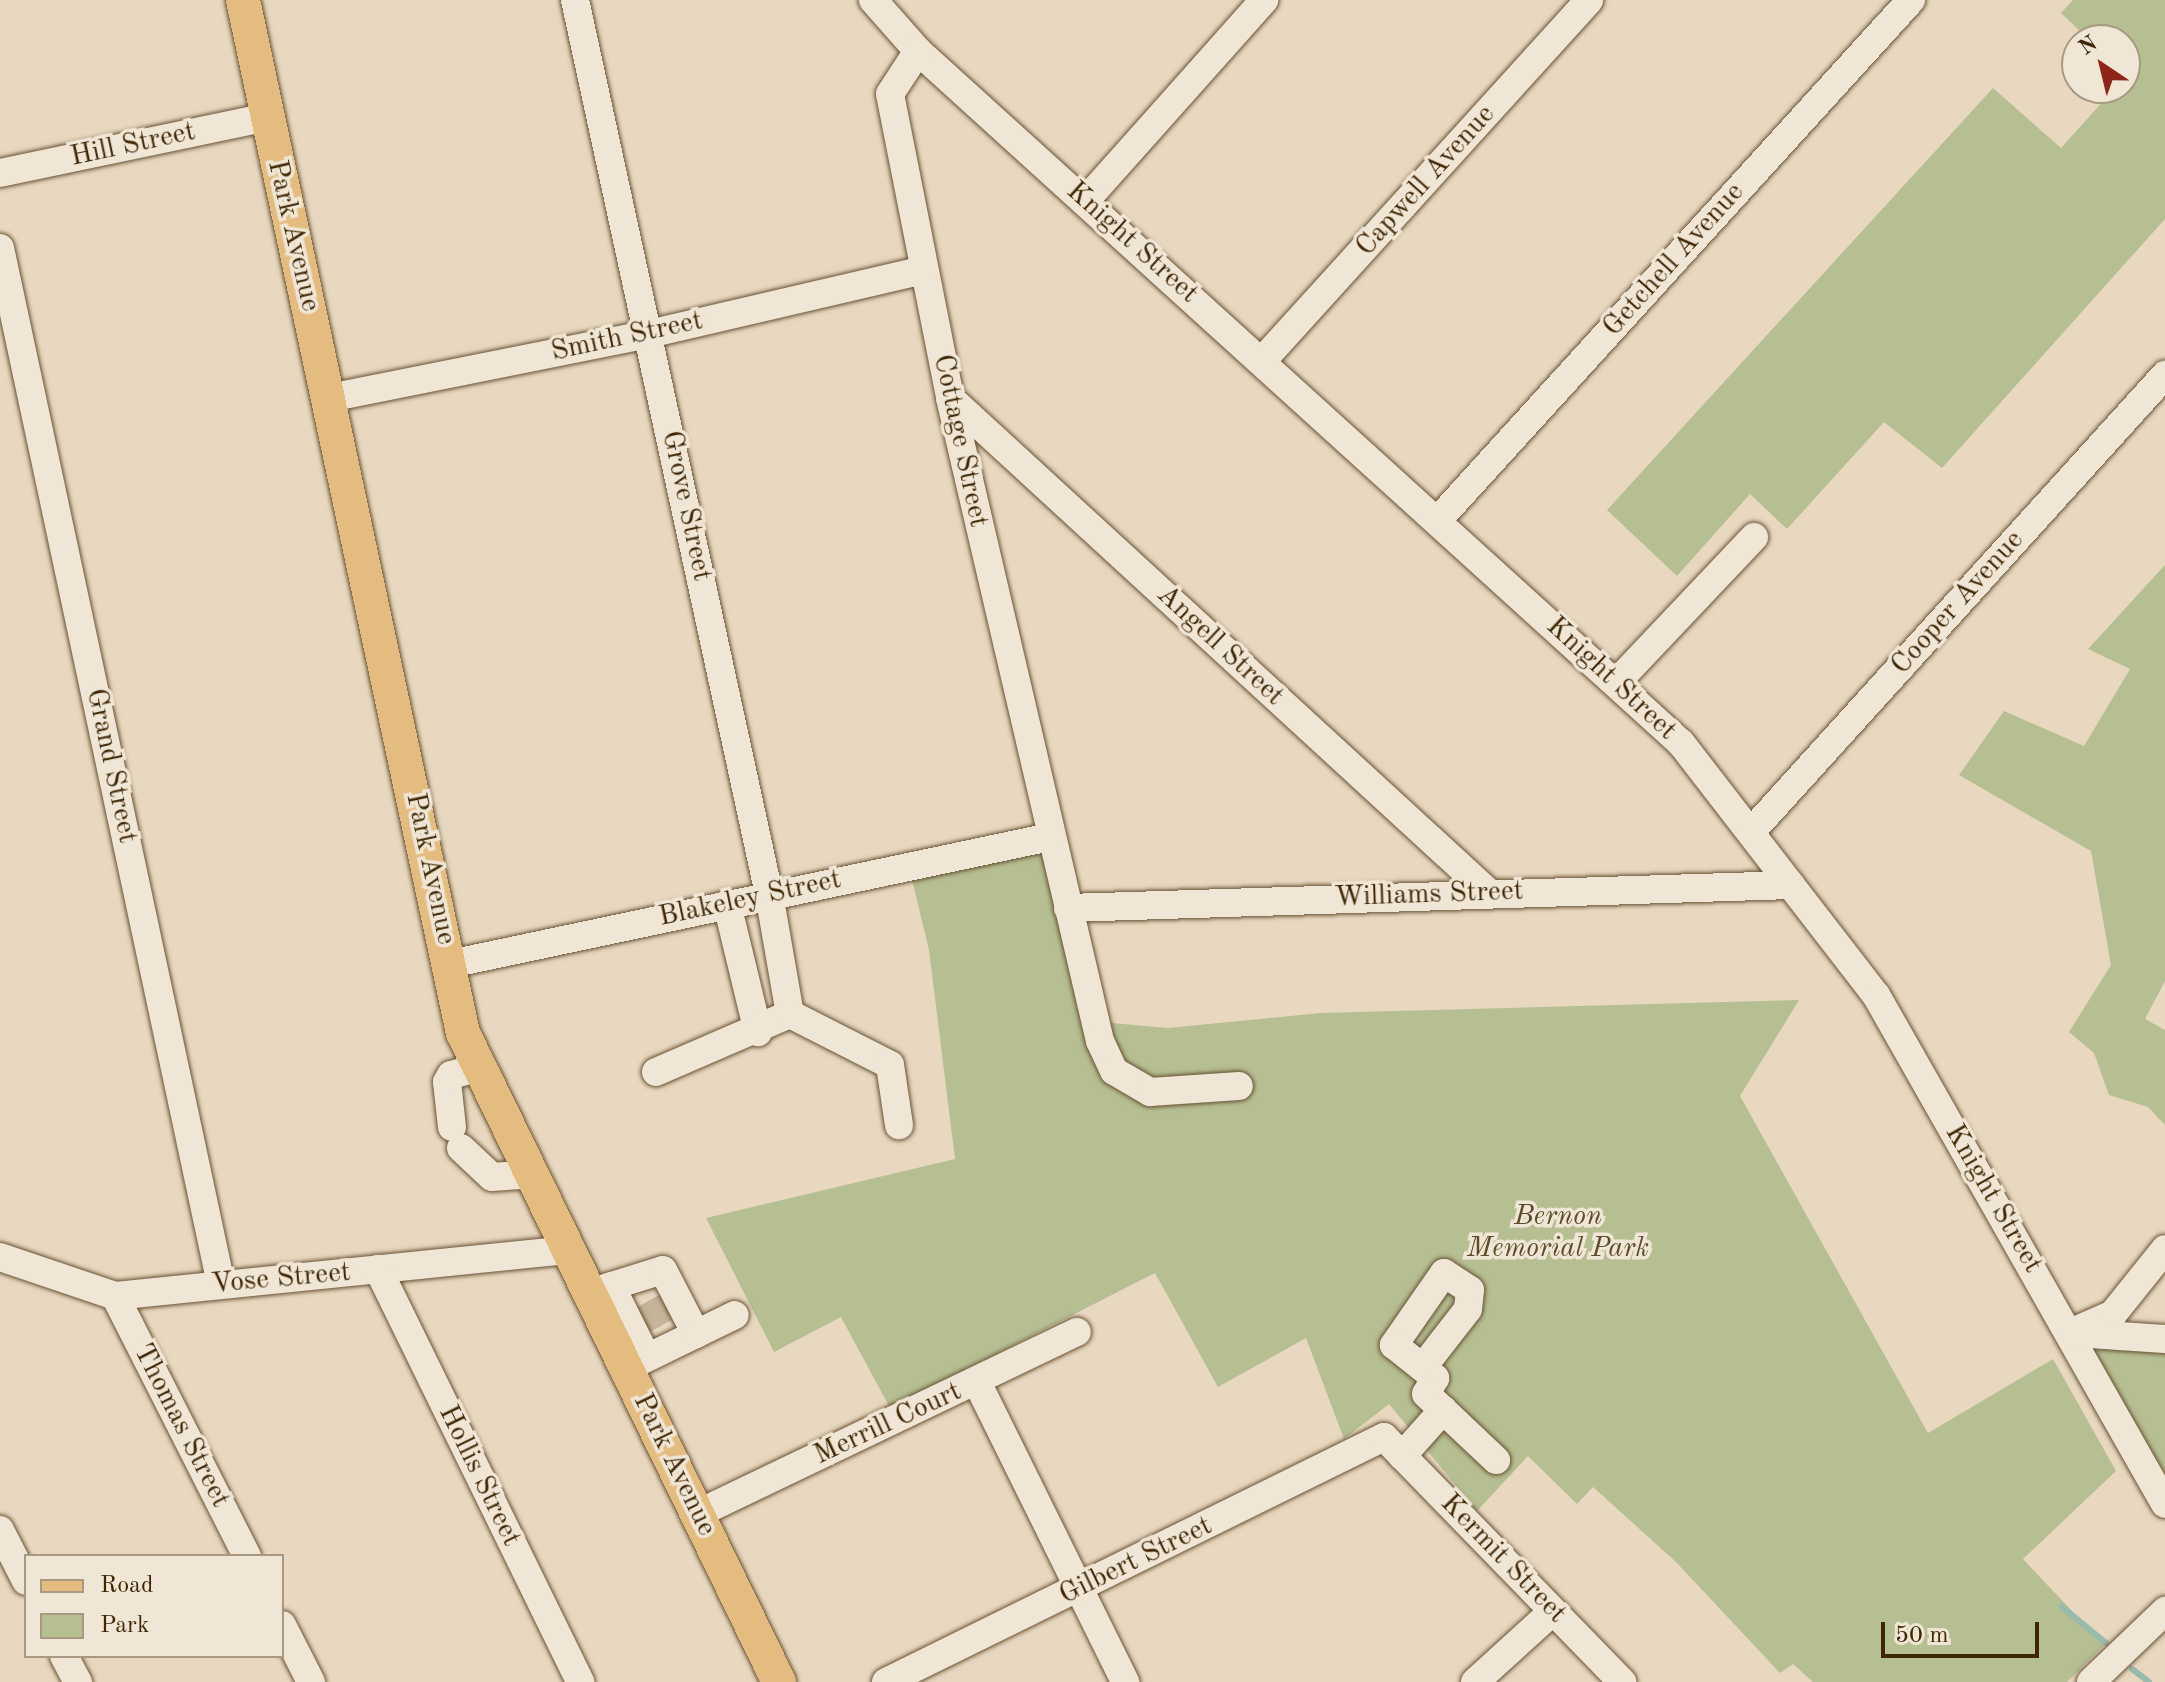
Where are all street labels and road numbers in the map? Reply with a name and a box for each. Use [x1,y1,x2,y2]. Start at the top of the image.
street label: Capwell Avenue [1349,98,1503,264]
street label: Hill Street [68,115,198,175]
street label: Park Avenue [259,157,327,315]
street label: Knight Street [1059,175,1205,311]
street label: Getchell Avenue [1596,176,1752,344]
street label: Smith Street [548,305,706,369]
street label: Cottage Street [925,351,995,531]
street label: Grove Street [654,428,718,584]
street label: Cooper Avenue [1885,524,2031,682]
street label: Angell Street [1149,579,1291,713]
street label: Knight Street [1539,610,1683,748]
street label: Grand Street [78,686,144,846]
street label: Park Avenue [398,790,462,948]
street label: Blakeley Street [656,863,844,935]
street label: Williams Street [1334,875,1524,915]
street label: Knight Street [1937,1119,2049,1279]
street label: Vose Street [210,1256,352,1302]
street label: Thomas Street [125,1338,237,1514]
street label: Merrill Court [809,1375,967,1473]
street label: Park Avenue [625,1388,723,1542]
street label: Hollis Street [430,1400,528,1552]
street label: Kermit Street [1433,1487,1573,1631]
street label: Gilbert Street [1054,1510,1218,1612]

